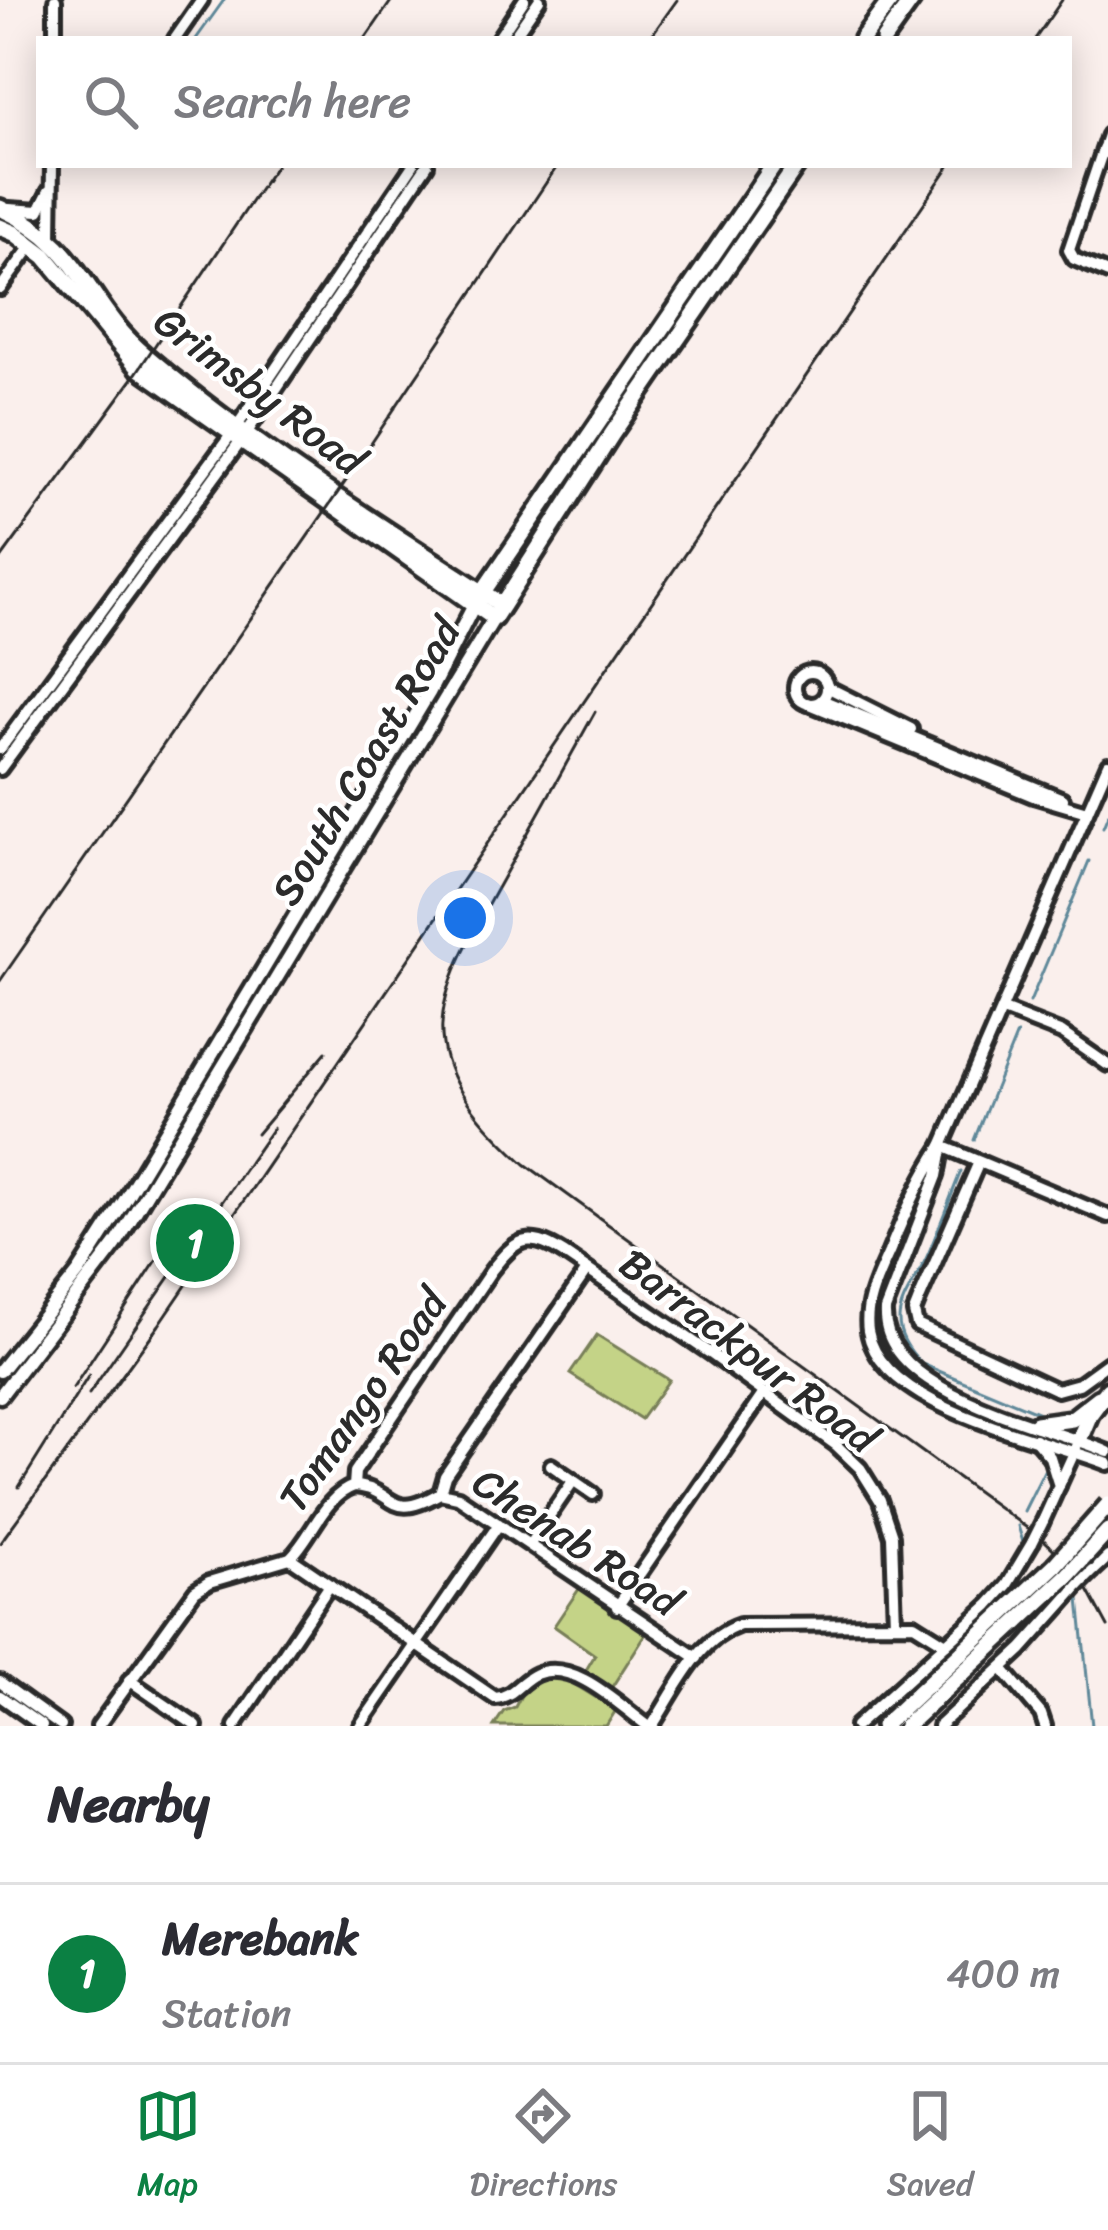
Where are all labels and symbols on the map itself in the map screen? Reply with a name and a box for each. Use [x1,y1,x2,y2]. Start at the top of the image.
street label: Grimsby Road [137,286,384,497]
street label: South Coast Road [250,600,483,920]
your location [435,888,495,948]
pin: 1 [156,1198,234,1288]
street label: Barrackpur Road [603,1228,896,1475]
street label: Tomango Road [258,1271,469,1528]
street label: Chenab Road [457,1446,698,1639]

